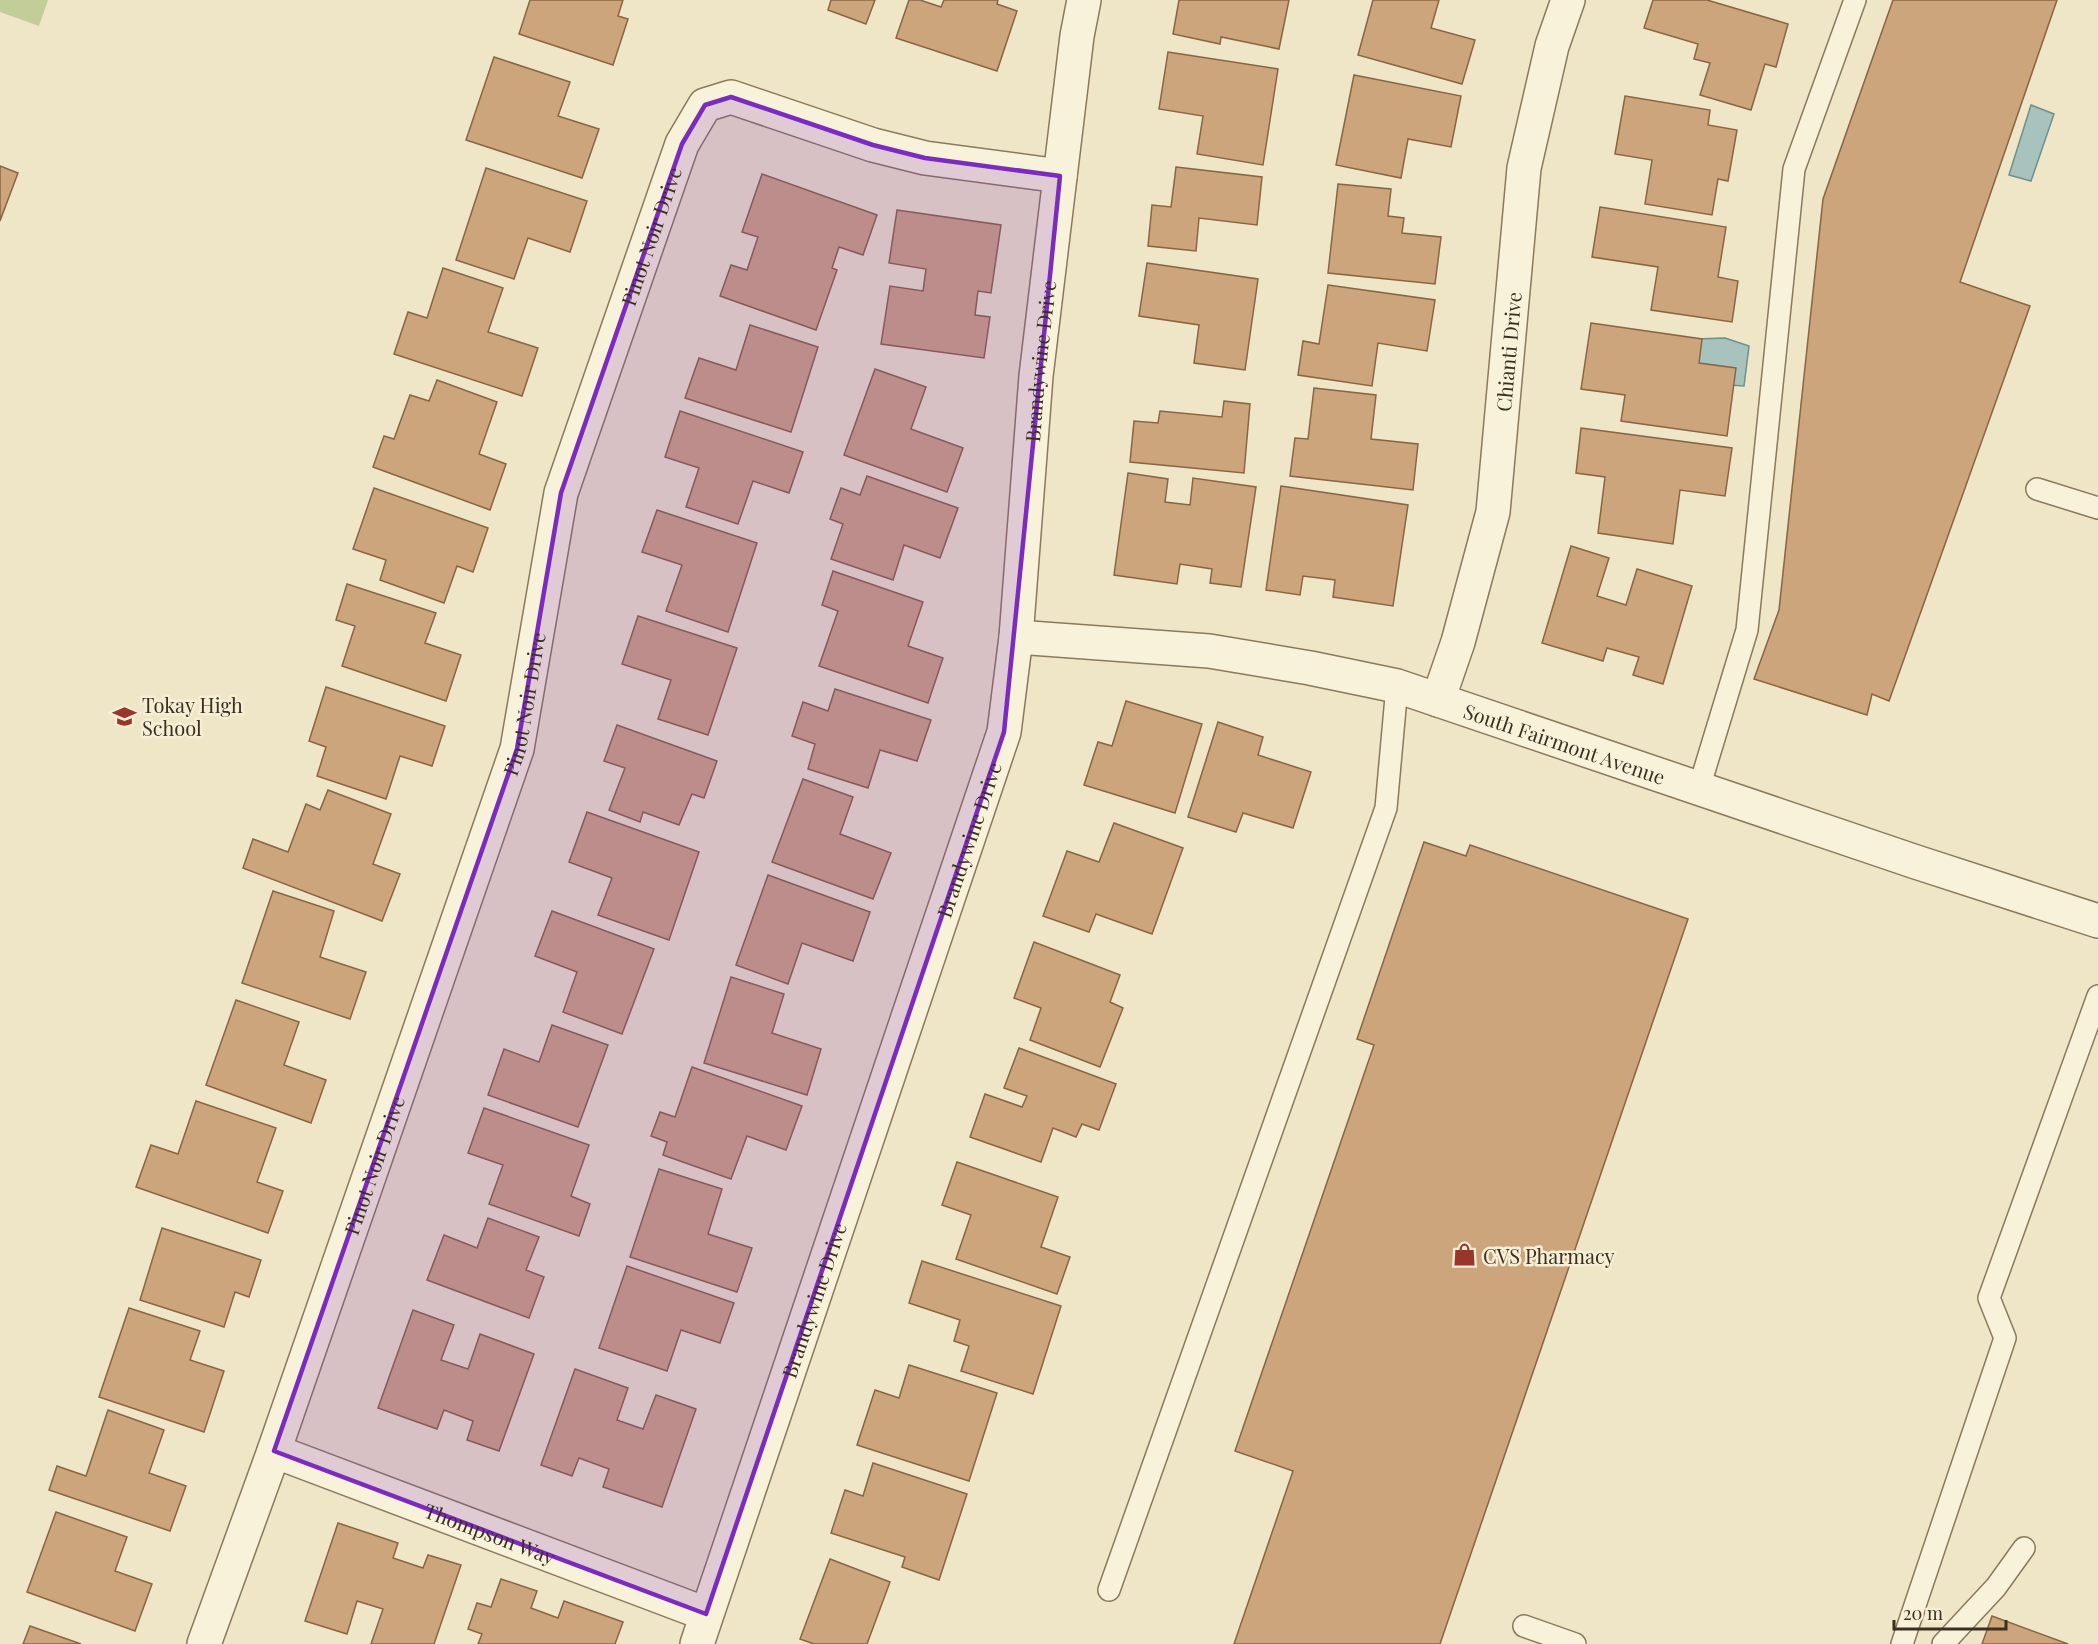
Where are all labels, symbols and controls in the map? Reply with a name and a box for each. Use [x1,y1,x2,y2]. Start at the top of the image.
street label: Pinot Noir Drive [614,163,687,309]
street label: Brandywine Drive [1018,279,1061,443]
street label: Chianti Drive [1489,291,1526,413]
street label: Pinot Noir Drive [495,630,550,779]
place label: Tokay High School [142,691,243,741]
street label: South Fairmont Avenue [1461,696,1669,790]
school or university icon: Tokay High School [111,703,137,729]
street label: Brandywine Drive [929,758,1007,921]
street label: Pinot Noir Drive [336,1092,410,1238]
street label: Brandywine Drive [774,1219,851,1381]
shop icon: CVS Pharmacy [1452,1242,1478,1268]
place label: CVS Pharmacy [1483,1242,1615,1269]
street label: Thompson Way [421,1496,559,1569]
scale bar [1894,1593,2006,1631]
text: 20 m [1903,1601,1943,1625]

